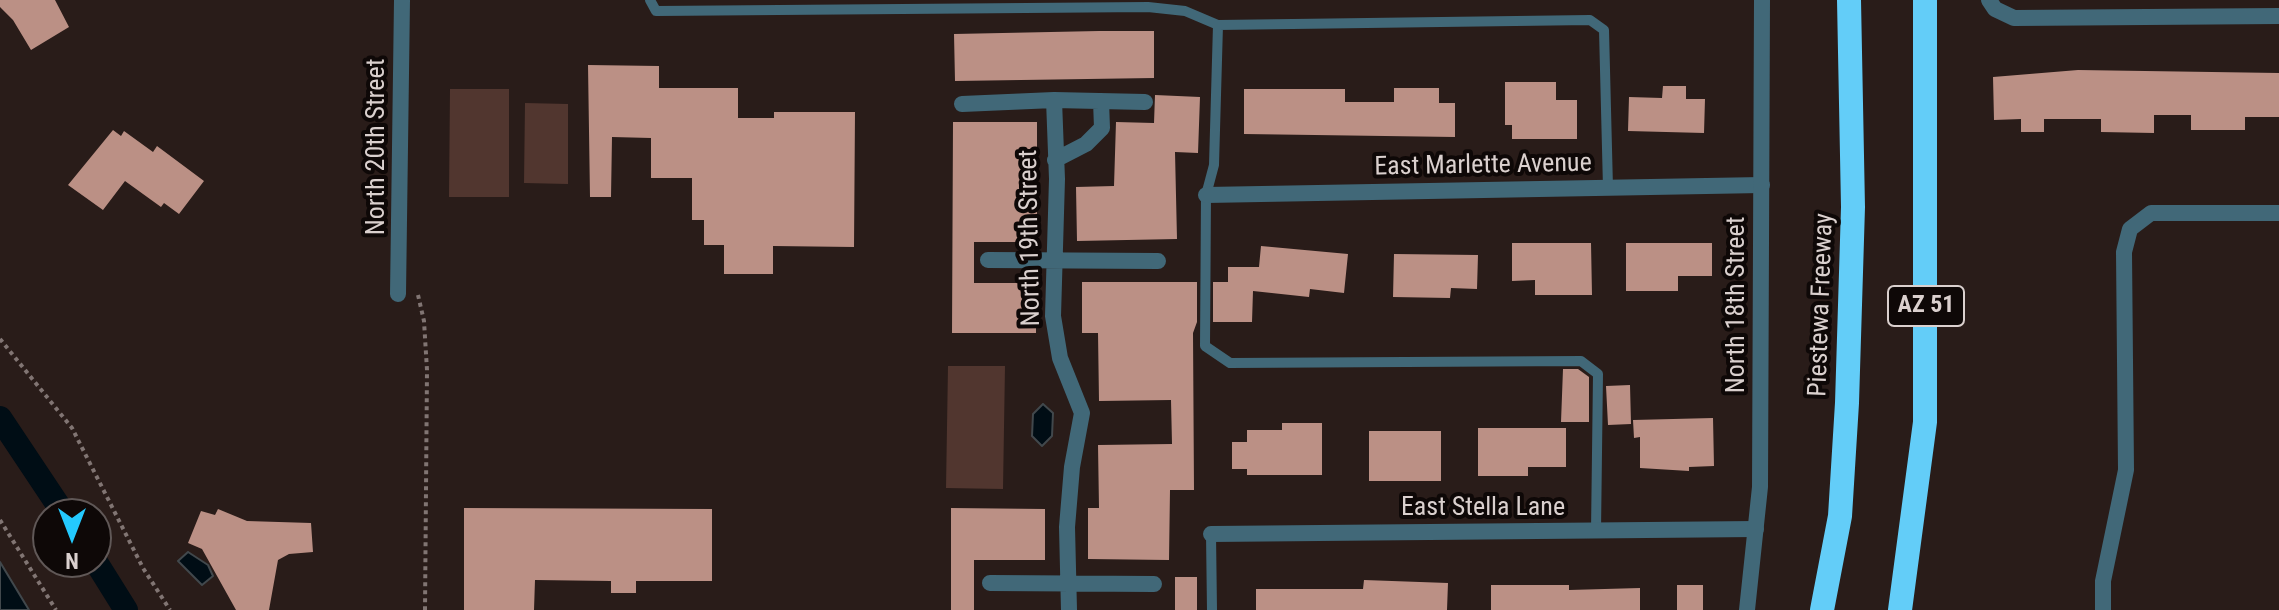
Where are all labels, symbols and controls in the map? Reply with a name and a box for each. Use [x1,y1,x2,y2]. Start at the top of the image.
street label: North 20th Street [361,59,393,235]
street label: North 19th Street [1014,149,1048,327]
street label: East Marlette Avenue [1374,149,1592,183]
street label: Piestewa Freeway [1803,213,1841,397]
street label: North 18th Street [1721,217,1753,393]
road number: AZ 51 [1888,286,1964,326]
street label: East Stella Lane [1401,492,1565,524]
north arrow [32,498,112,578]
text: N [65,548,79,573]

